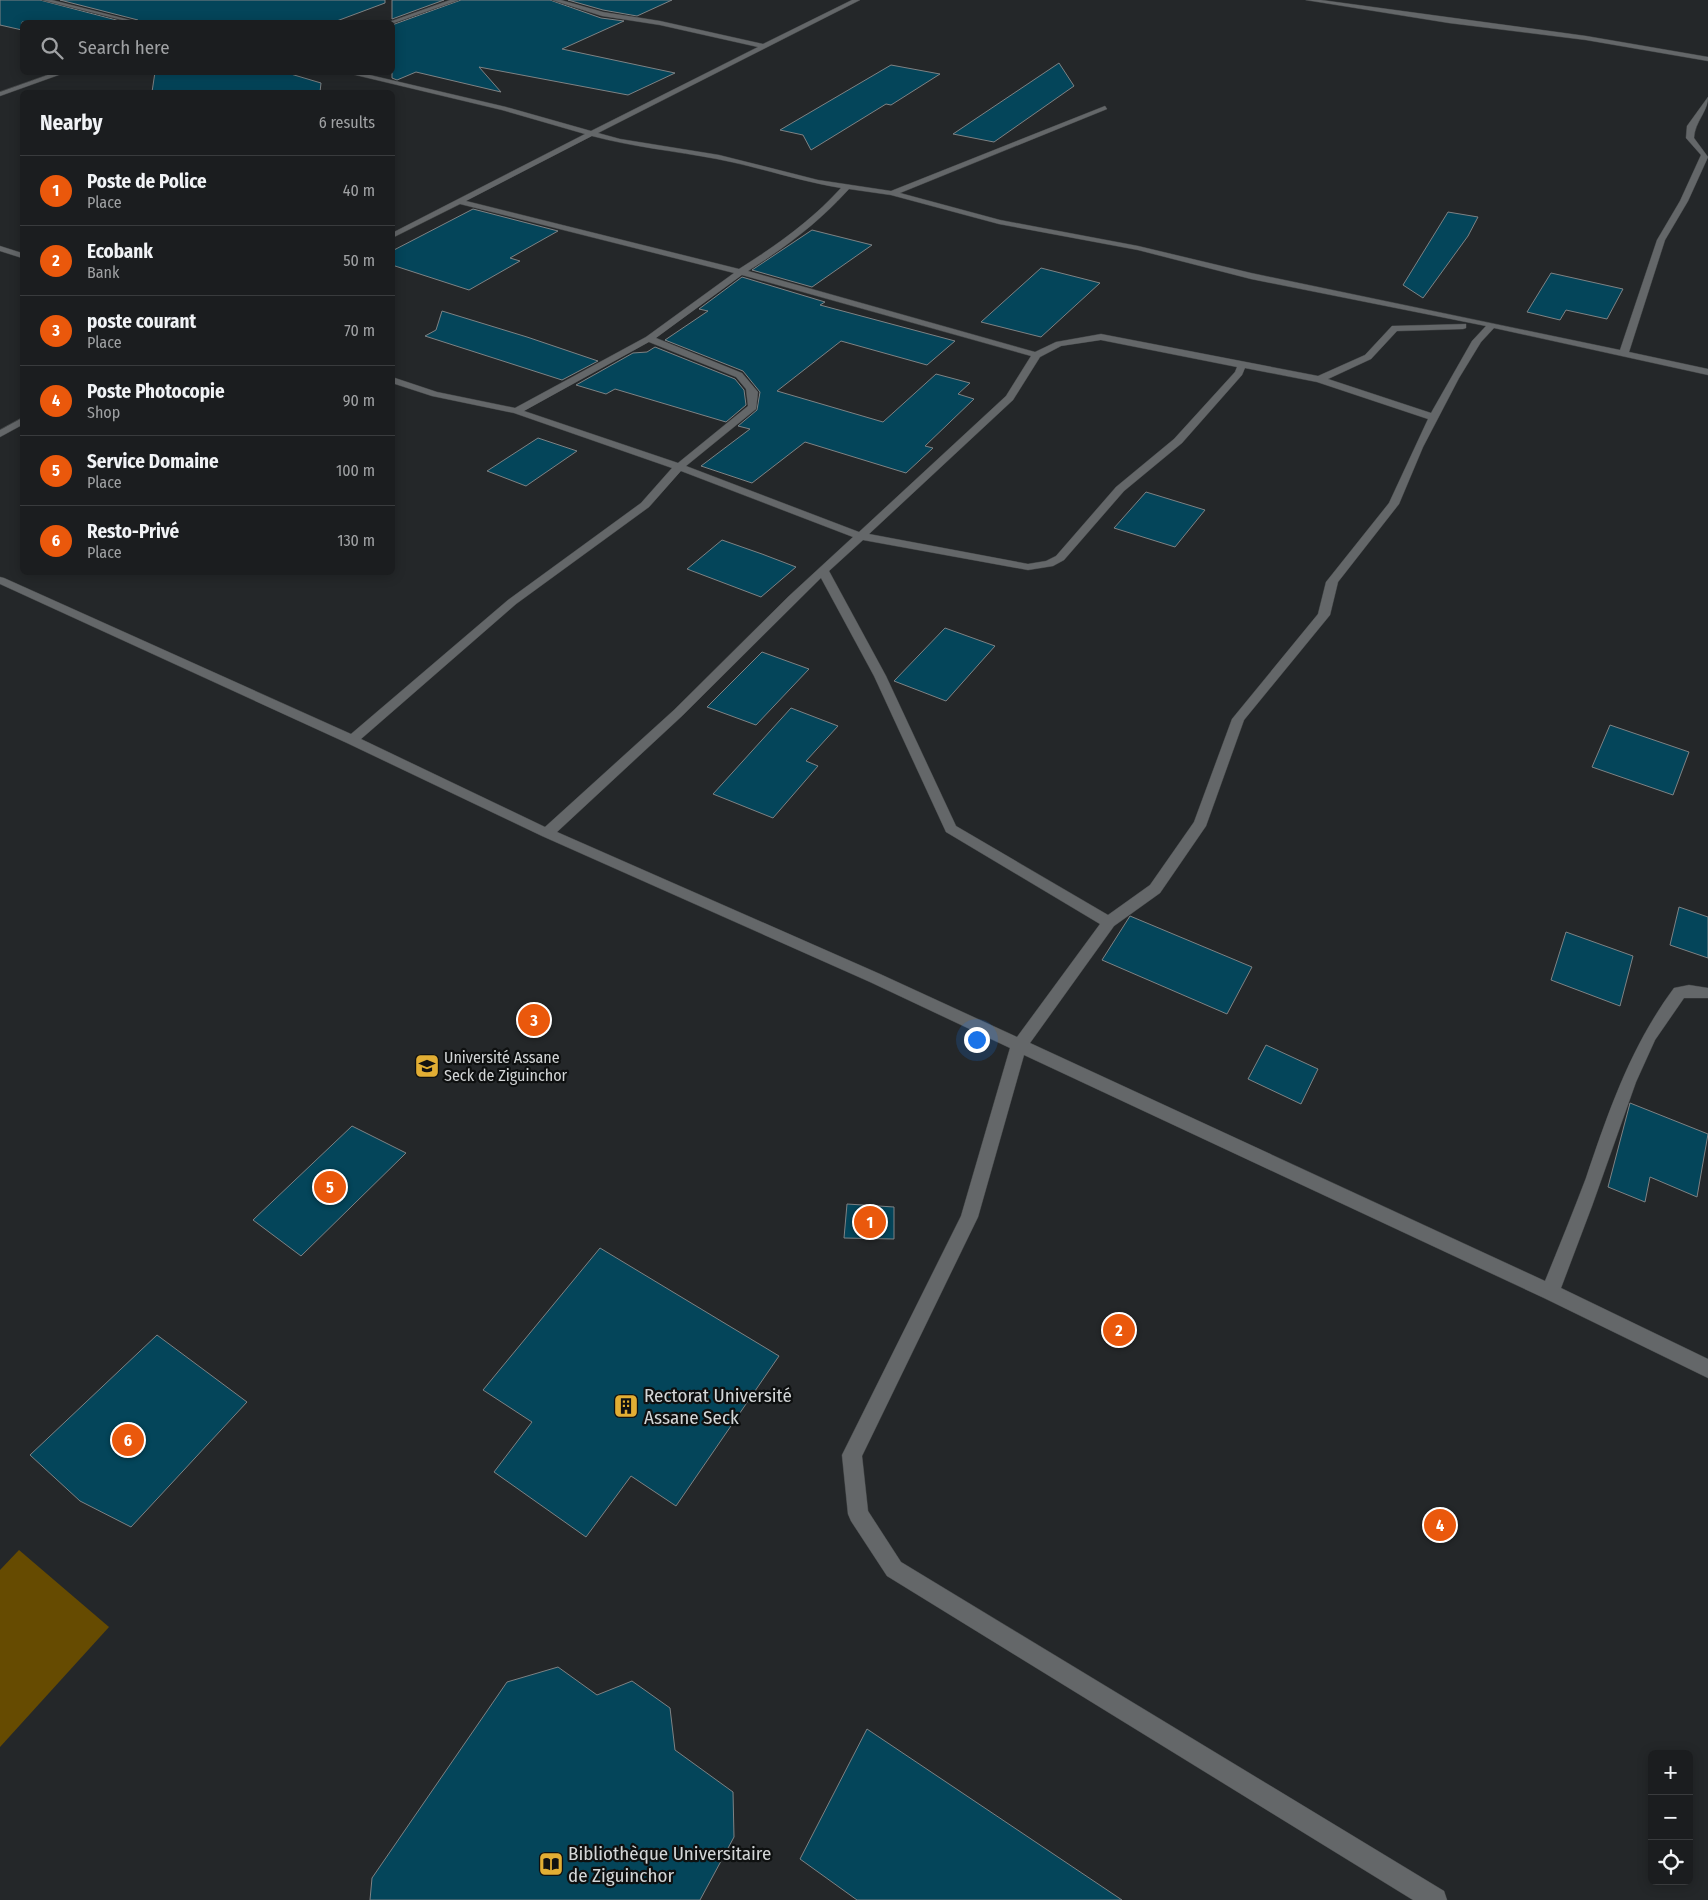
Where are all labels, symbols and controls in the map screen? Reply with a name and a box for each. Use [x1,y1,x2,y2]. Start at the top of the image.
search box [20,20,395,75]
icon: search [38,34,66,62]
text: Search here [78,36,170,59]
text: Nearby [40,110,102,136]
text: 6 results [319,113,375,132]
text: Poste de Police [87,170,207,193]
text: 1 [53,181,59,200]
text: 40 m [343,181,375,200]
text: Place [87,193,122,212]
text: Ecobank [87,240,153,263]
text: 2 [52,251,60,270]
text: 50 m [343,251,375,270]
text: Bank [87,263,119,282]
text: poste courant [87,310,196,333]
text: 3 [52,321,60,340]
text: 70 m [344,321,375,340]
text: Place [87,333,122,352]
text: Poste Photocopie [87,380,225,403]
text: 4 [52,391,60,410]
text: 90 m [343,391,375,410]
text: Shop [87,403,120,422]
text: Service Domaine [87,450,219,473]
text: 5 [52,461,60,480]
text: 100 m [336,461,375,480]
text: Place [87,473,122,492]
text: Resto-Privé [87,520,179,543]
text: 6 [52,531,60,550]
text: 130 m [337,531,375,550]
text: Place [87,543,122,562]
pin: 3 [518,1001,550,1039]
your location [964,1027,990,1053]
place label: Université Assane Seck de Ziguinchor [444,1048,568,1085]
school or university icon: Université Assane Seck de Ziguinchor [414,1053,440,1079]
pin: 5 [314,1168,346,1206]
pin: 1 [854,1203,886,1241]
pin: 2 [1103,1311,1135,1349]
place label: Rectorat Université Assane Seck [644,1384,792,1429]
building icon: Rectorat Université Assane Seck [613,1393,639,1419]
pin: 6 [112,1421,144,1459]
pin: 4 [1424,1506,1456,1544]
map controls [1648,1750,1693,1885]
button: + [1648,1750,1693,1795]
button: − [1648,1795,1693,1840]
button: locate [1648,1840,1693,1885]
place label: Bibliothèque Universitaire de Ziguinchor [568,1842,771,1887]
library icon: Bibliothèque Universitaire de Ziguinchor [538,1851,564,1877]

